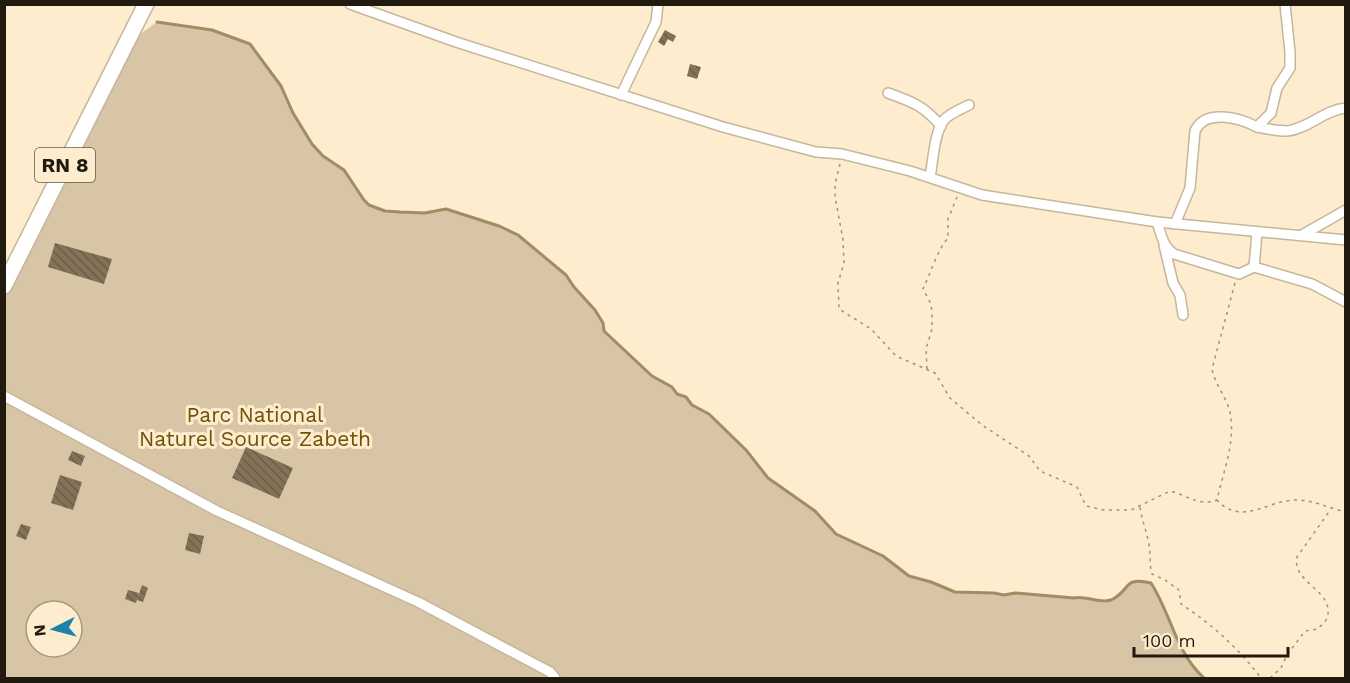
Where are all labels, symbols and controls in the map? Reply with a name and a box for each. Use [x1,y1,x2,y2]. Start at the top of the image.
road number: RN 8 [35,148,95,182]
park label: Parc National Naturel Source Zabeth [139,402,371,451]
north arrow [24,599,84,659]
scale bar [1134,620,1288,658]
text: N [30,624,50,637]
text: 100 m [1143,630,1196,651]

